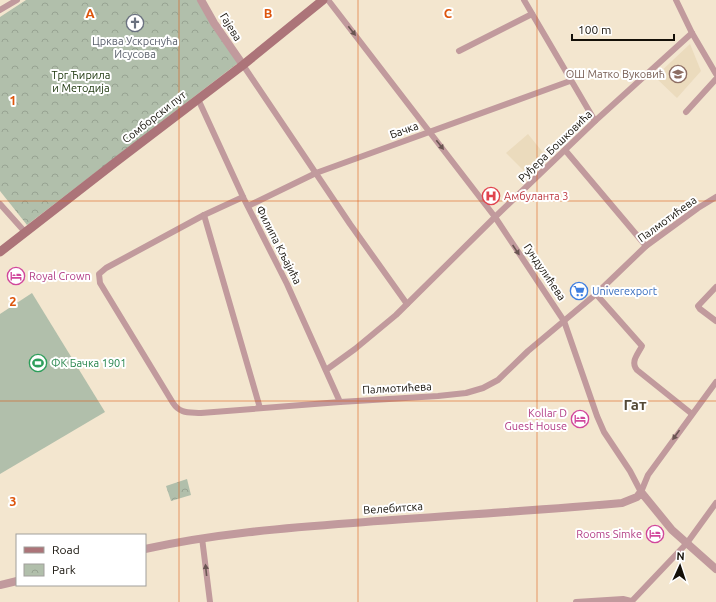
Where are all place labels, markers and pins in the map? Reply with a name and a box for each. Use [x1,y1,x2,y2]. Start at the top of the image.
church icon: Црква Ускрснућа Исусова [125,13,145,33]
place label: Црква Ускрснућа Исусова [92,35,178,60]
school or university icon: ОШ Матко Вуковић [668,64,688,84]
place label: ОШ Матко Вуковић [566,68,665,80]
hospital icon: Амбуланта 3 [481,186,501,206]
place label: Амбуланта 3 [504,190,568,202]
hotel icon: Royal Crown [6,266,26,286]
place label: Royal Crown [29,270,91,282]
supermarket icon: Univerexport [569,281,589,301]
place label: Univerexport [592,285,658,297]
sports icon: ФК Бачка 1901 [28,353,48,373]
place label: ФК Бачка 1901 [51,357,127,369]
place label: Kollar D Guest House [505,407,567,432]
hotel icon: Kollar D Guest House [570,409,590,429]
hotel icon: Rooms Simke [645,524,665,544]
place label: Rooms Simke [576,528,642,540]

